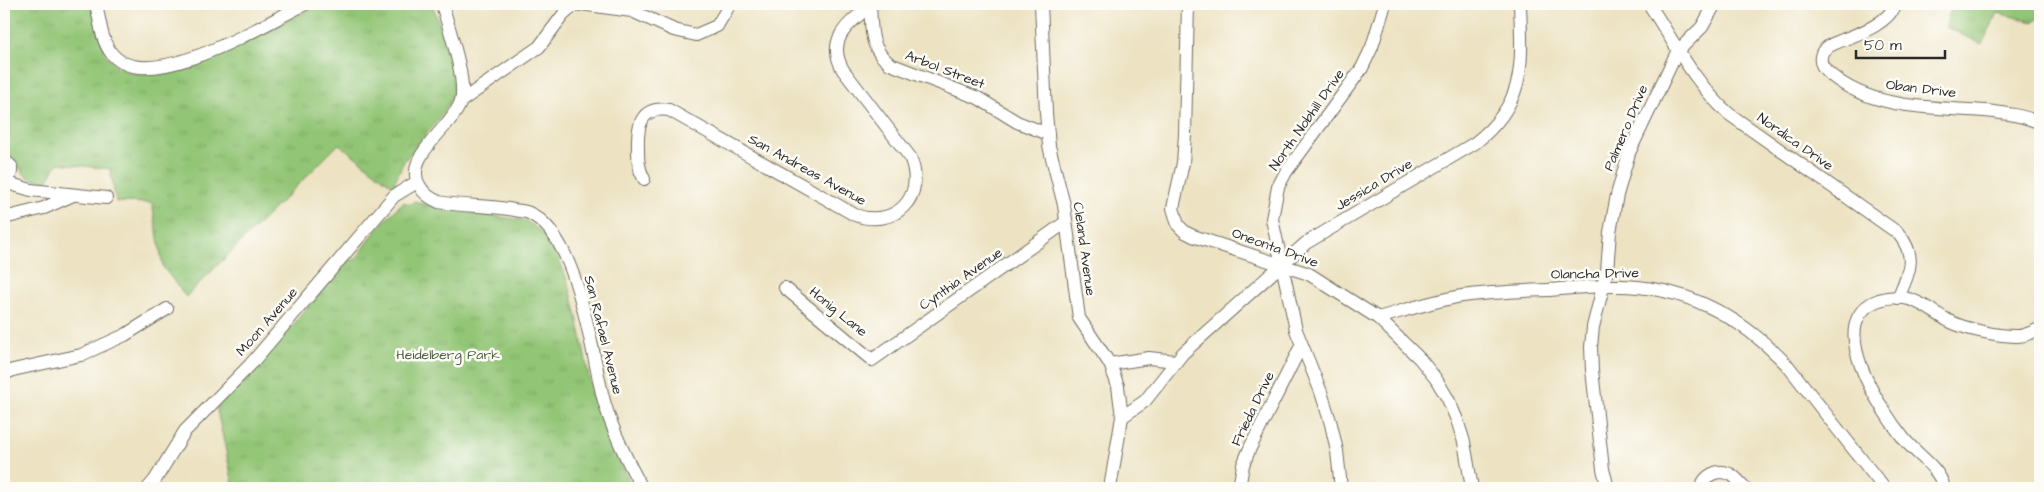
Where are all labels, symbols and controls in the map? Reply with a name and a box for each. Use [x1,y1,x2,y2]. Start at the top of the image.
scale bar [1856,28,1945,60]
text: 50 m [1864,35,1902,56]
street label: Arbol Street [902,46,988,94]
street label: North Nobhill Drive [1264,65,1350,175]
street label: Oban Drive [1885,75,1958,103]
street label: Palmero Drive [1599,82,1653,174]
street label: Nordica Drive [1753,108,1838,176]
street label: San Andreas Avenue [744,129,870,211]
street label: Jessica Drive [1332,154,1417,216]
street label: Cleland Avenue [1068,201,1101,297]
street label: Oneonta Drive [1229,223,1322,273]
street label: Cynthia Avenue [915,243,1007,315]
street label: Olancha Drive [1551,263,1640,285]
street label: San Rafael Avenue [579,273,628,397]
street label: Honig Lane [805,282,872,342]
street label: Moon Avenue [231,283,303,361]
park label: Heidelberg Park [396,345,500,365]
street label: Frieda Drive [1226,368,1280,450]

